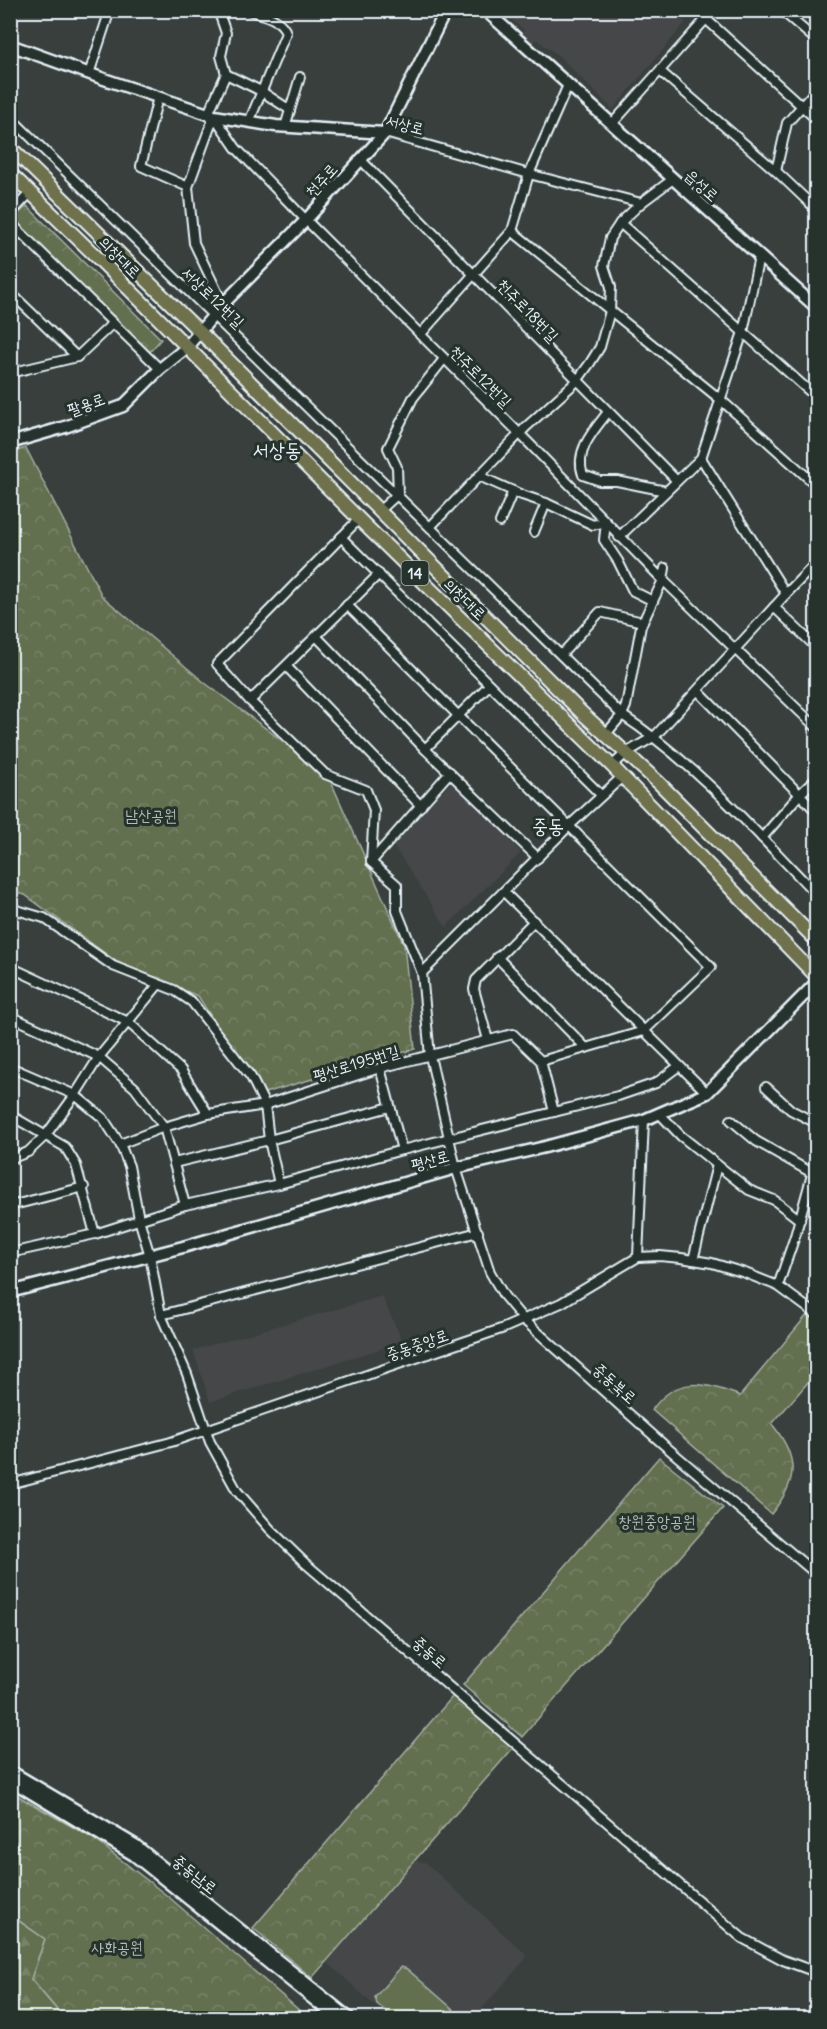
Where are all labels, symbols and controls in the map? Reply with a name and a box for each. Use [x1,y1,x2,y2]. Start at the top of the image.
street label: 서상로 [384,110,426,138]
street label: 천주로 [301,159,341,201]
street label: 읍성로 [681,165,723,205]
street label: 의창대로 [95,232,145,282]
street label: 서상로12번길 [177,262,249,332]
street label: 천주로18번길 [493,274,563,346]
street label: 천주로12번길 [446,341,516,411]
street label: 팔용로 [64,388,108,420]
district label: 서상동 [253,437,301,462]
road number: 14 [402,561,428,585]
street label: 의창대로 [440,574,490,624]
park label: 남산공원 [125,805,177,825]
district label: 중동 [532,813,564,838]
street label: 평산로195번길 [310,1040,402,1086]
street label: 평산로 [409,1145,451,1175]
street label: 중동중앙로 [383,1324,451,1364]
street label: 중동북로 [589,1358,641,1408]
park label: 창원중앙공원 [618,1511,696,1531]
street label: 중동로 [409,1632,451,1672]
street label: 중동남로 [169,1850,221,1898]
park label: 사화공원 [91,1937,143,1957]

